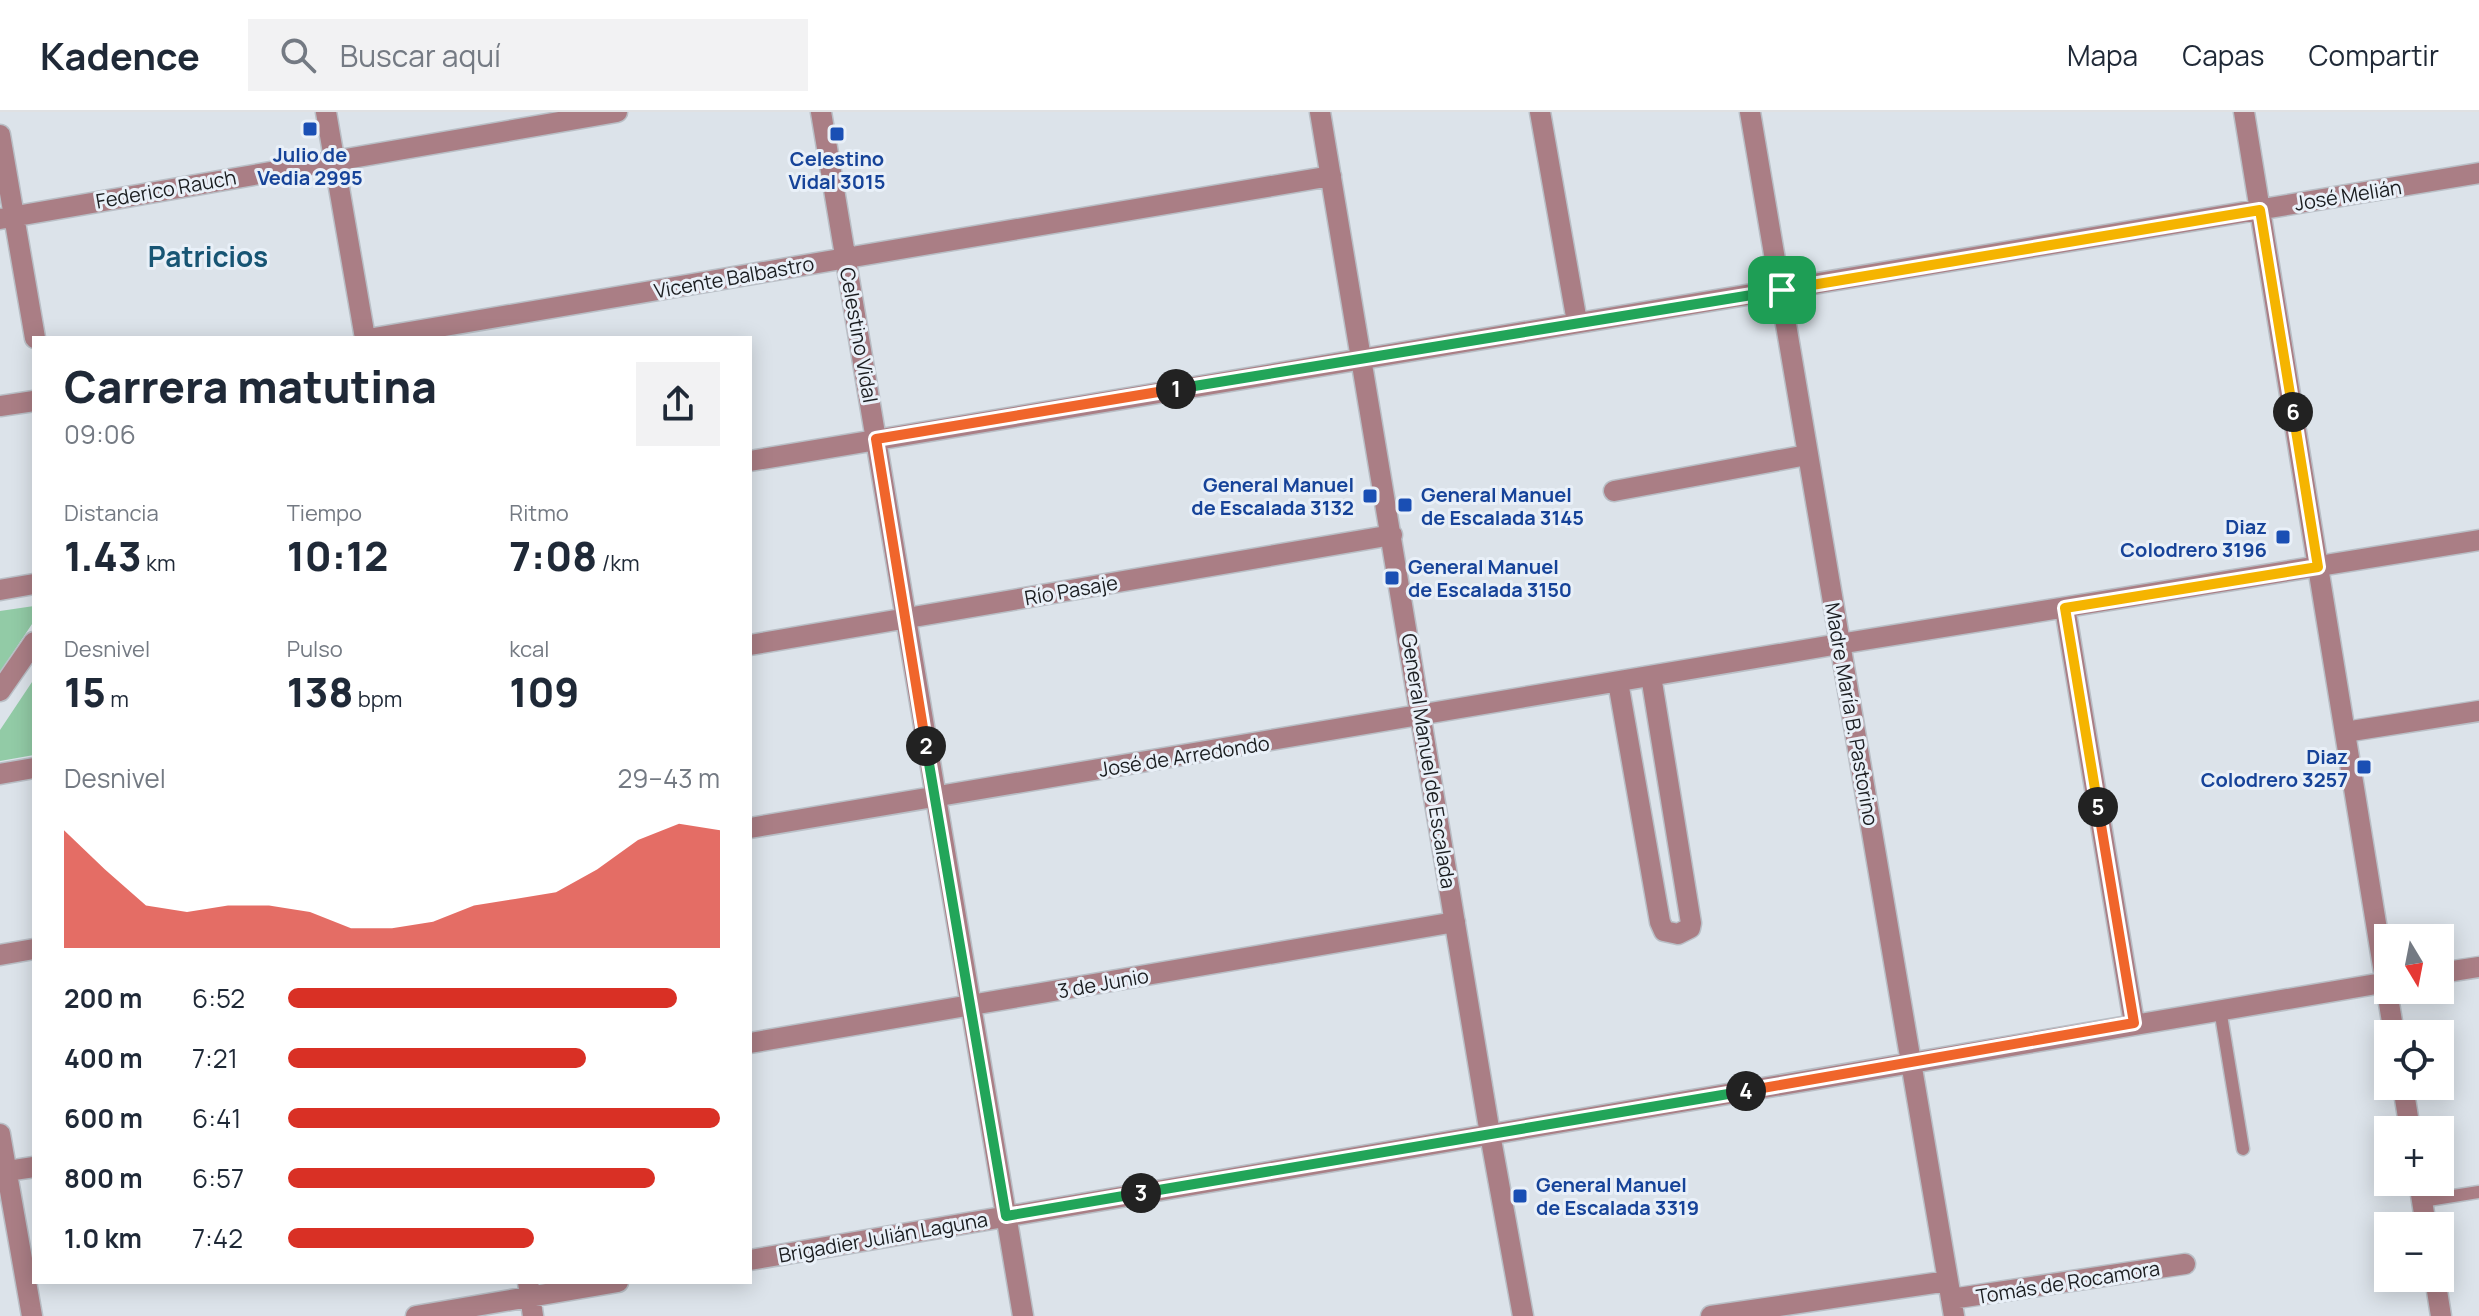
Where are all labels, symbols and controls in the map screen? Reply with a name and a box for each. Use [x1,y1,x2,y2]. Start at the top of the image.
search box [248,19,808,91]
text: Kadence [40,29,200,81]
icon: search [276,33,320,77]
text: Buscar aquí [340,35,501,76]
text: Mapa [2067,36,2138,74]
text: Capas [2182,36,2265,74]
text: Compartir [2309,36,2439,74]
marker: Julio de Vedia 2995 [301,120,319,138]
marker: Celestino Vidal 3015 [828,125,846,143]
place label: Julio de Vedia 2995 [257,141,363,191]
place label: Celestino Vidal 3015 [789,145,885,195]
street label: Federico Rauch [94,163,238,215]
street label: José Melián [2293,173,2403,217]
district label: Patricios [148,237,268,275]
street label: Vicente Balbastro [652,250,816,304]
pin [1748,256,1816,324]
street label: Celestino Vidal [834,265,884,405]
icon: arrive [1760,268,1804,312]
text: Carrera matutina [64,356,437,416]
button: share [636,362,720,446]
pin: 1 [1156,369,1196,409]
text: 1 [1171,374,1181,404]
pin: 6 [2273,392,2313,432]
text: 6 [2286,397,2300,427]
text: 09:06 [64,416,136,452]
place label: General Manuel de Escalada 3132 [1191,471,1354,521]
place label: General Manuel de Escalada 3145 [1421,481,1584,531]
marker: General Manuel de Escalada 3132 [1361,487,1379,505]
marker: General Manuel de Escalada 3145 [1396,496,1414,514]
text: Distancia [64,498,159,528]
text: Tiempo [287,498,362,528]
text: Ritmo [509,498,569,528]
place label: Diaz Colodrero 3196 [2120,513,2267,563]
text: 1.43 [64,528,142,583]
text: 10:12 [287,528,388,583]
text: 7:08 [509,528,597,583]
marker: Diaz Colodrero 3196 [2274,528,2292,546]
text: km [142,548,176,578]
text: /km [597,548,640,578]
place label: General Manuel de Escalada 3150 [1408,553,1572,603]
street label: Río Pasaje [1022,569,1120,611]
marker: General Manuel de Escalada 3150 [1383,569,1401,587]
street label: Madre María B. Pastorino [1819,600,1885,828]
street label: General Manuel de Escalada [1395,632,1463,890]
text: Desnivel [64,634,150,664]
text: Pulso [287,634,343,664]
text: kcal [509,634,549,664]
text: 15 [64,664,106,719]
text: 138 [287,664,353,719]
text: 109 [509,664,579,719]
text: m [106,684,129,714]
text: bpm [353,684,403,714]
pin: 2 [906,726,946,766]
street label: José de Arredondo [1097,729,1271,783]
text: 2 [919,731,933,761]
place label: Diaz Colodrero 3257 [2201,743,2348,793]
marker: Diaz Colodrero 3257 [2355,758,2373,776]
text: Desnivel [64,760,166,796]
text: 29–43 m [618,760,720,796]
pin: 5 [2078,787,2118,827]
text: 5 [2092,792,2104,822]
north arrow [2374,924,2454,1004]
map controls [2374,924,2454,1292]
street label: 3 de Junio [1055,962,1151,1004]
text: 200 m [64,980,142,1016]
text: 6:52 [192,980,245,1016]
button: locate [2374,1020,2454,1100]
text: 400 m [64,1040,143,1076]
text: 7:21 [192,1040,238,1076]
pin: 4 [1726,1071,1766,1111]
text: 4 [1739,1076,1753,1106]
text: 600 m [64,1100,143,1136]
text: 6:41 [192,1100,241,1136]
button: + [2374,1116,2454,1196]
text: 800 m [64,1160,143,1196]
text: 6:57 [192,1160,244,1196]
place label: General Manuel de Escalada 3319 [1536,1171,1699,1221]
pin: 3 [1121,1173,1161,1213]
text: 3 [1135,1178,1147,1208]
marker: General Manuel de Escalada 3319 [1511,1187,1529,1205]
street label: Brigadier Julián Laguna [776,1205,990,1269]
button: − [2374,1212,2454,1292]
text: 1.0 km [64,1220,142,1256]
text: 7:42 [192,1220,243,1256]
street label: Tomás de Rocamora [1974,1254,2162,1310]

